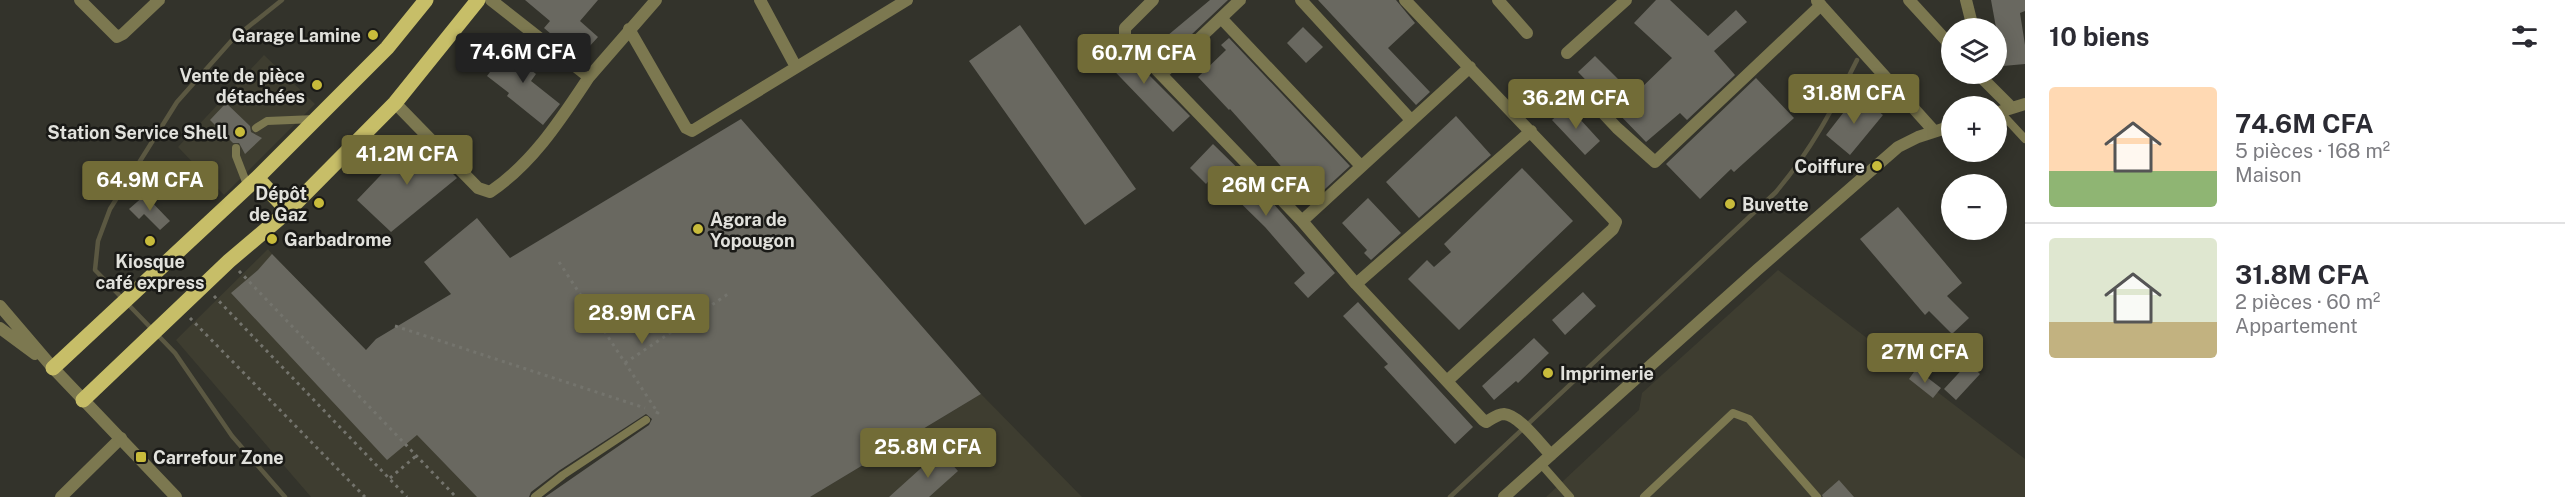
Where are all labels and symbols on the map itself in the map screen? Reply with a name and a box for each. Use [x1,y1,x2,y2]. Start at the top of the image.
place label: Garage Lamine [232,25,361,46]
marker: Garage Lamine [366,28,380,42]
pin: 74.6M CFA [454,33,592,84]
pin: 60.7M CFA [1075,34,1213,85]
place label: Vente de pièce détachées [180,65,305,107]
pin: 31.8M CFA [1785,74,1923,125]
marker: Vente de pièce détachées [310,78,324,92]
pin: 36.2M CFA [1507,79,1645,130]
place label: Station Service Shell [47,122,228,143]
marker: Station Service Shell [233,125,247,139]
pin: 41.2M CFA [338,135,476,186]
place label: Coiffure [1794,156,1865,177]
marker: Coiffure [1870,159,1884,173]
pin: 64.9M CFA [81,161,219,212]
pin: 26M CFA [1211,166,1321,217]
place label: Dépôt de Gaz [249,183,307,225]
place label: Buvette [1742,194,1809,215]
marker: Dépôt de Gaz [312,196,326,210]
marker: Buvette [1723,197,1737,211]
place label: Agora de Yopougon [710,209,795,251]
marker: Agora de Yopougon [691,222,705,236]
place label: Garbadrome [284,229,392,250]
marker: Garbadrome [265,232,279,246]
marker: Kiosque café express [143,234,157,248]
place label: Kiosque café express [95,251,205,293]
pin: 28.9M CFA [573,294,711,345]
pin: 27M CFA [1870,333,1980,384]
place label: Imprimerie [1560,363,1654,384]
marker: Imprimerie [1541,366,1555,380]
pin: 25.8M CFA [859,428,997,479]
place label: Carrefour Zone [153,447,284,468]
marker: Carrefour Zone [134,450,148,464]

